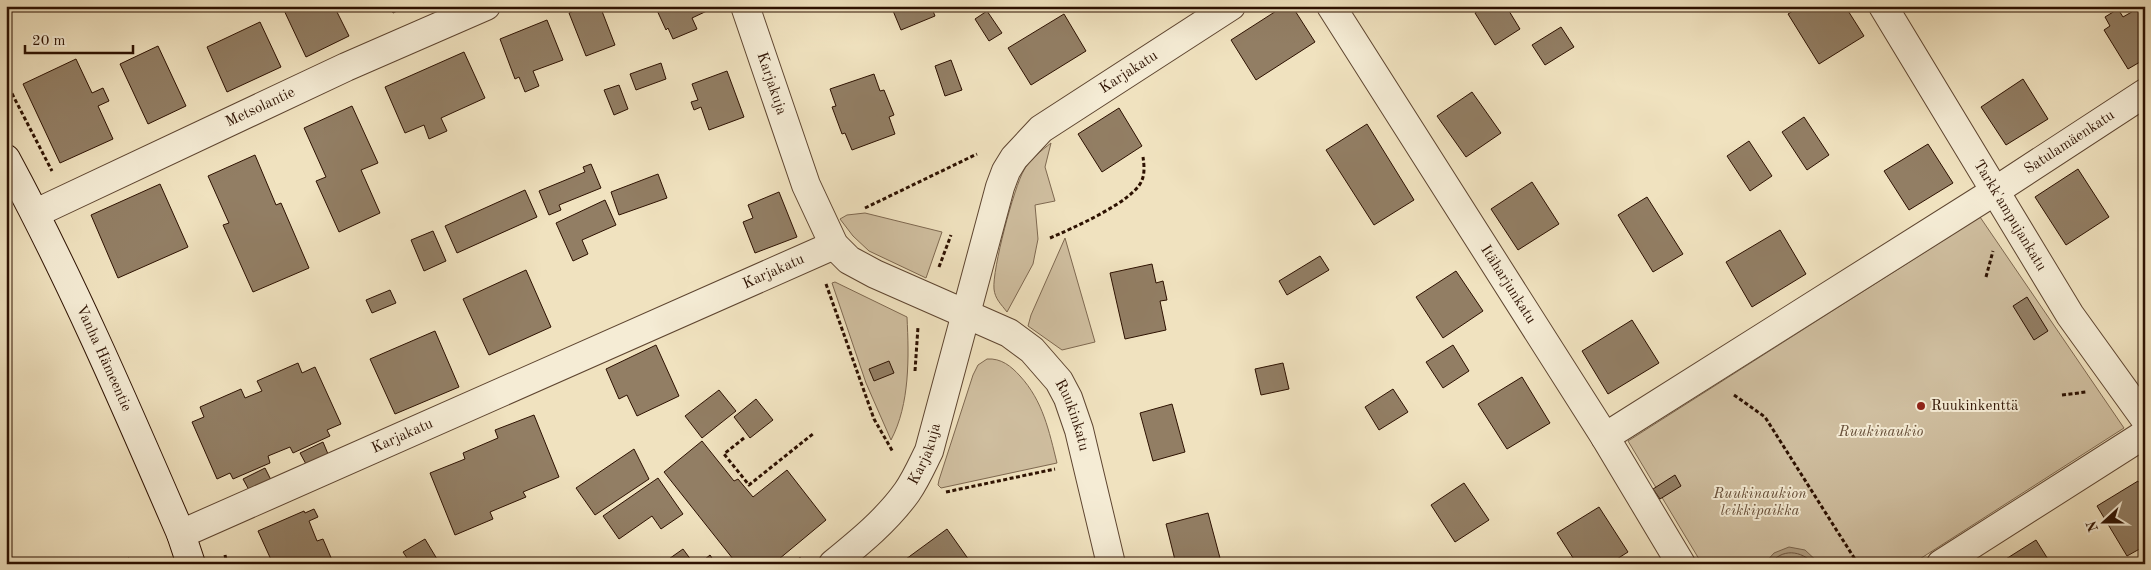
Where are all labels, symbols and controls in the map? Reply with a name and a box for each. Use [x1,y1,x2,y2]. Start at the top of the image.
scale bar [25,22,132,54]
text: 20 m [32,34,66,49]
street label: Karjakatu [1097,48,1160,96]
street label: Karjakuja [754,50,789,117]
street label: Metsolantie [223,85,297,130]
street label: Satulamäenkatu [2022,108,2117,177]
street label: Tarkk'ampujankatu [1971,158,2049,274]
street label: Itäharjunkatu [1478,243,1538,326]
street label: Karjakatu [740,252,807,292]
street label: Vanha Hämeentie [73,303,134,414]
street label: Ruukinkatu [1052,377,1091,453]
place label: Ruukinkenttä [1931,399,2019,414]
marker: Ruukinkenttä [1915,400,1927,412]
street label: Karjakatu [369,416,435,456]
street label: Karjakuja [906,421,944,487]
park label: Ruukinaukio [1838,425,1923,440]
park label: Ruukinaukion leikkipaikka [1712,487,1807,519]
north arrow [2078,498,2128,548]
text: N [2084,519,2101,534]

